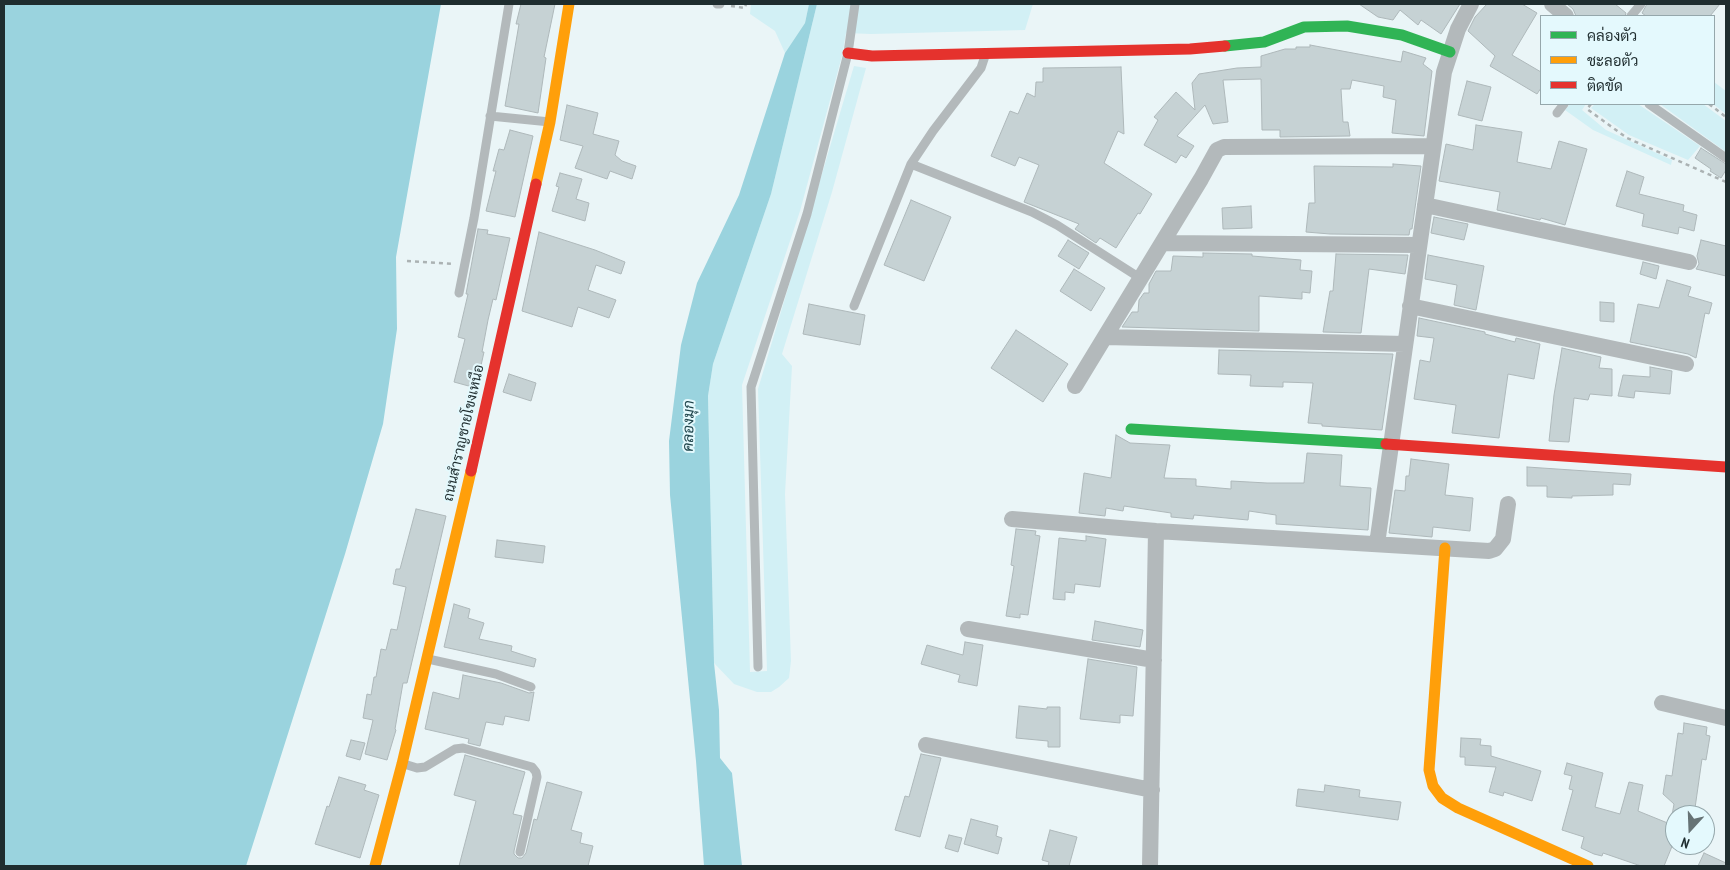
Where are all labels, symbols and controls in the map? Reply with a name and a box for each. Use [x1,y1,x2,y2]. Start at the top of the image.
legend [1540,15,1715,105]
text: คล่องตัว [1587,26,1637,45]
text: ชะลอตัว [1587,51,1638,70]
text: ติดขัด [1587,76,1623,95]
street label: ถนนสำราญชายโขงเหนือ [440,363,488,503]
water label: คลองมุก [680,400,698,452]
north arrow [1665,805,1715,855]
text: N [1679,833,1692,853]

